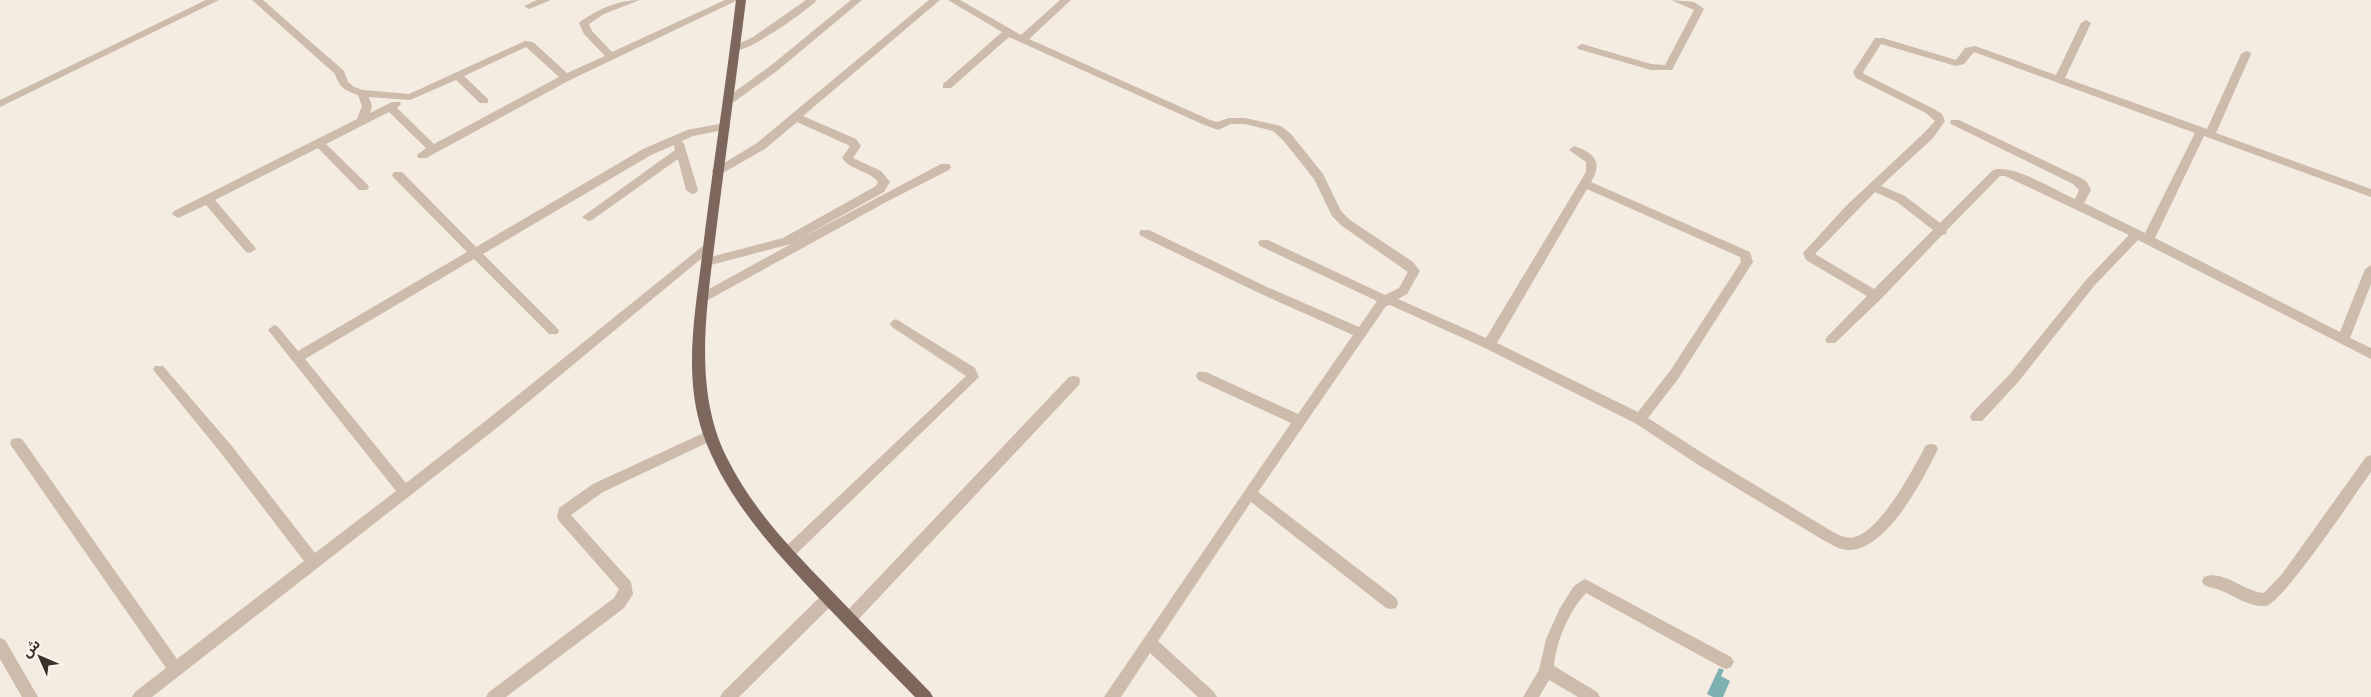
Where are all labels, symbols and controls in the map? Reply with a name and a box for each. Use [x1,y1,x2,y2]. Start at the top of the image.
north arrow [15,632,65,682]
text: ش [18,635,44,661]

